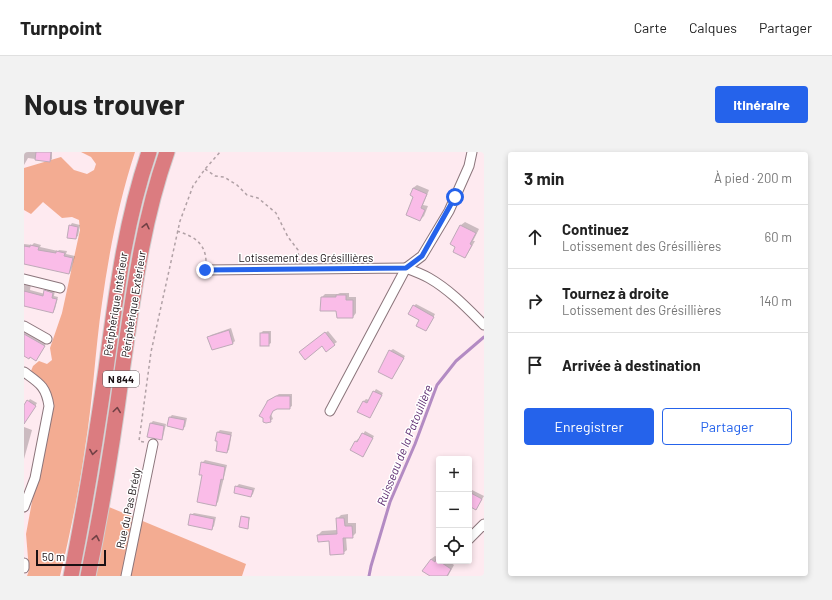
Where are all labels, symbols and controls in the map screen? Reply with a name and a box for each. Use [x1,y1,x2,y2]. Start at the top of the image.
text: Turnpoint [20,16,102,39]
text: Carte [634,19,667,36]
text: Calques [689,19,737,36]
text: Partager [759,19,812,36]
button: Itinéraire [715,86,808,123]
text: Nous trouver [24,87,185,121]
text: 3 min [524,168,564,188]
text: À pied · 200 m [714,170,792,186]
route start [446,188,464,206]
text: Continuez [562,220,629,238]
one-way arrow [141,223,149,229]
icon: ahead [524,226,546,248]
text: 60 m [765,229,792,245]
text: Lotissement des Grésillières [562,238,721,254]
street label: Périphérique Extérieur [118,250,148,358]
street label: Périphérique Intérieur [100,251,130,357]
street label: Lotissement des Grésillières [239,251,373,264]
route end [196,261,214,279]
text: Tournez à droite [562,284,669,302]
icon: right [524,290,546,312]
text: 140 m [760,293,792,309]
text: Lotissement des Grésillières [562,302,721,318]
icon: arrive [524,354,546,376]
text: Arrivée à destination [562,356,701,374]
road number: N 844 [103,371,139,387]
water label: Ruisseau de la Patouillère [373,382,435,508]
one-way arrow [112,406,121,413]
button: Enregistrer [524,408,654,445]
button: Partager [662,408,792,445]
one-way arrow [90,449,98,455]
map controls [436,456,472,564]
button: + [436,456,472,492]
street label: Rue du Pas Brédy [113,466,143,550]
button: − [436,492,472,528]
button: locate [436,528,472,564]
one-way arrow [91,535,99,541]
scale bar [36,548,106,567]
text: 50 m [42,550,65,563]

